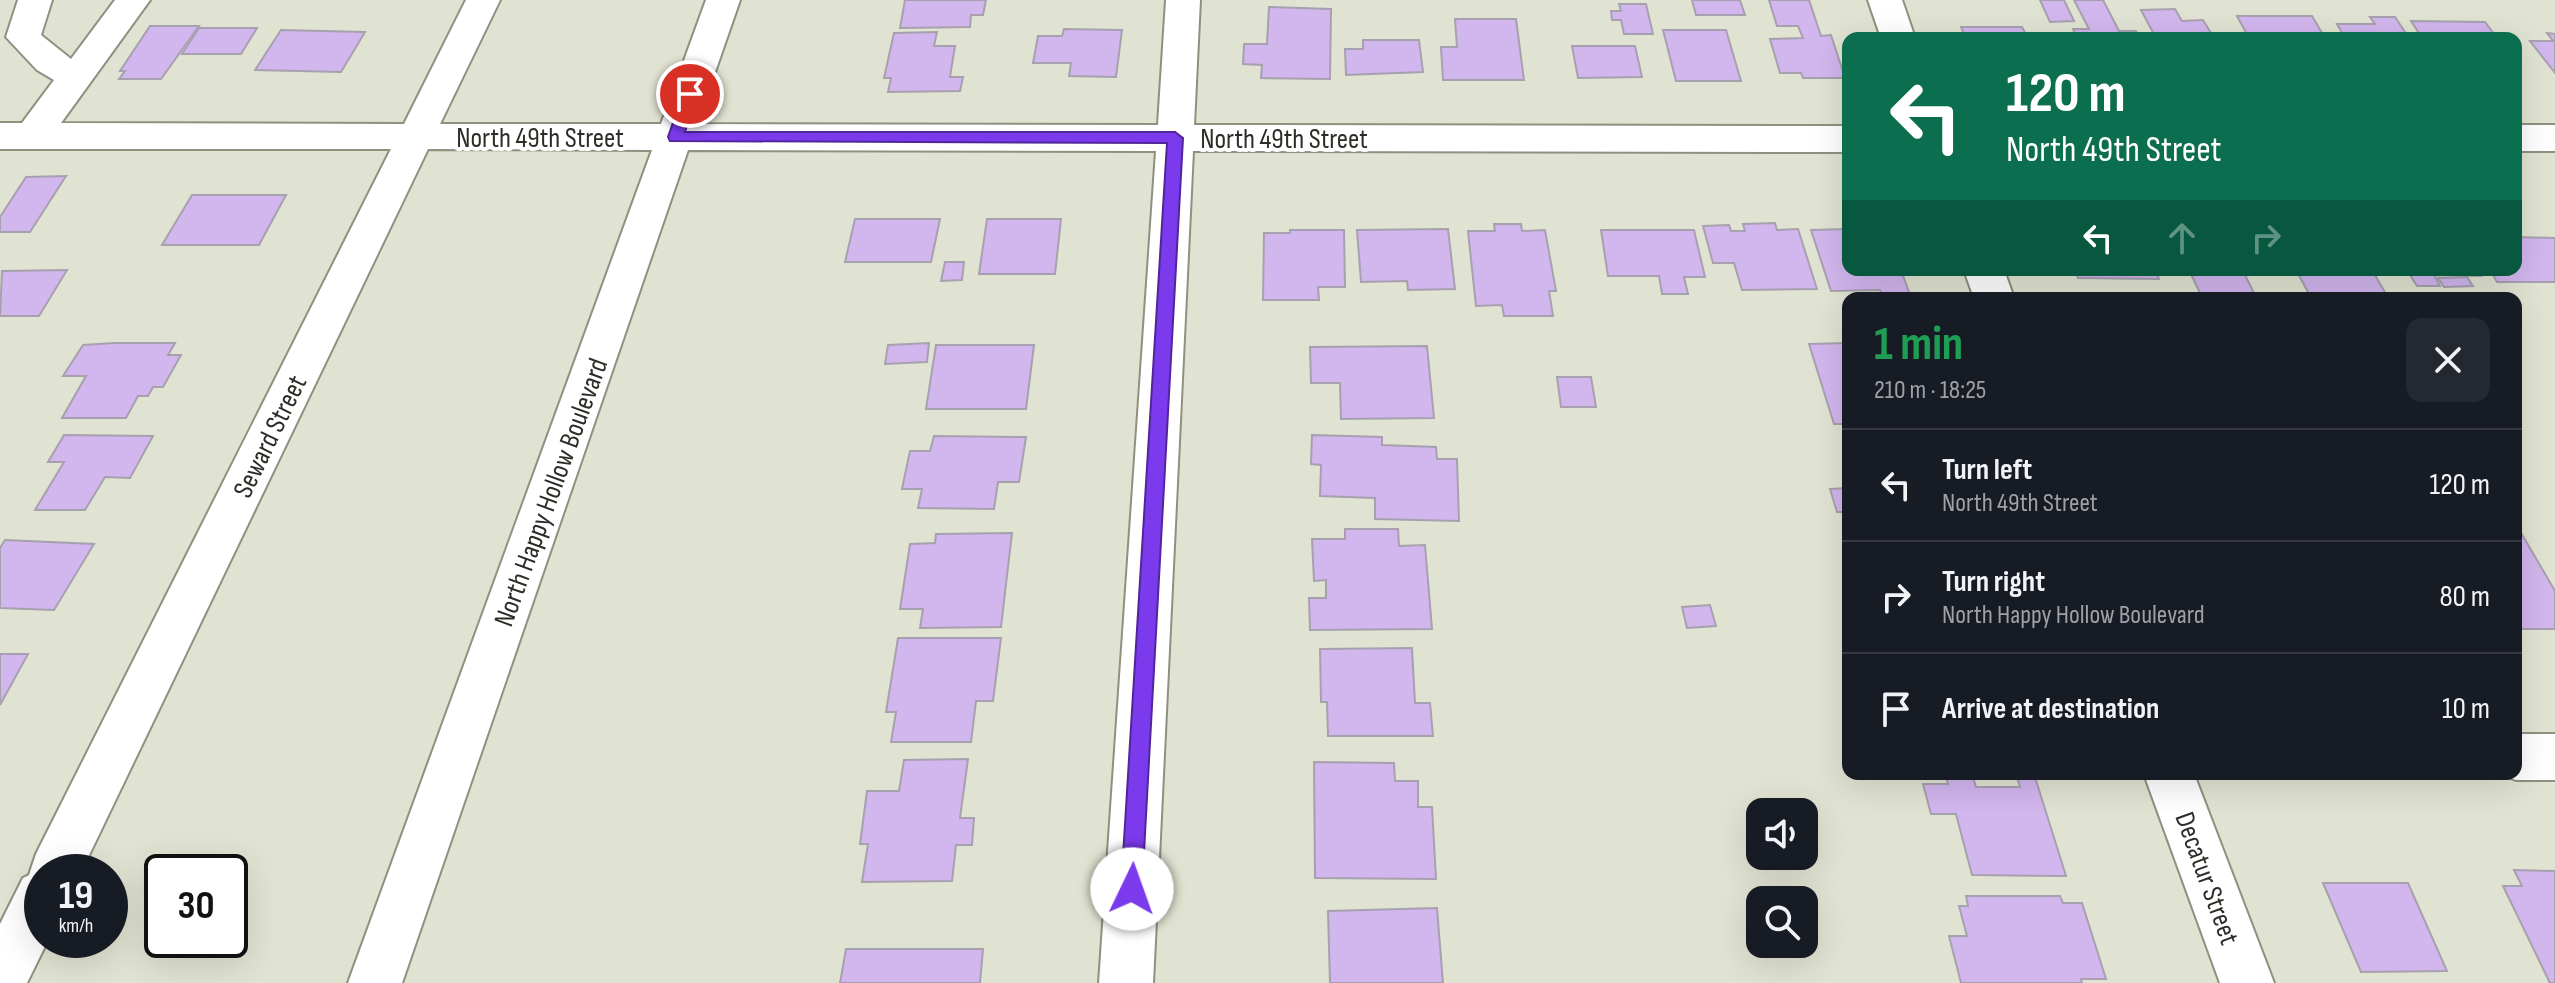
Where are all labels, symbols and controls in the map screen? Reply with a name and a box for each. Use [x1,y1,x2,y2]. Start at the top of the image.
pin [656,60,724,128]
text: 120 m [2006,61,2126,128]
icon: left [1874,64,1978,168]
icon: arrive [668,72,712,116]
street label: North 49th Street [456,122,624,155]
street label: North 49th Street [1200,123,1368,156]
text: North 49th Street [2006,129,2222,172]
icon: left [2076,216,2120,260]
icon: ahead [2160,216,2204,260]
icon: right [2244,216,2288,260]
text: 1 min [1874,316,1963,373]
button: close [2406,318,2490,402]
street label: North Happy Hollow Boulevard [488,354,615,631]
street label: Seward Street [227,370,314,503]
text: 210 m · 18:25 [1874,375,1986,406]
text: Turn left [1942,452,2032,488]
icon: left [1874,463,1918,507]
text: 120 m [2429,467,2490,503]
text: North 49th Street [1942,488,2098,519]
text: Turn right [1942,564,2045,600]
icon: right [1874,575,1918,619]
text: 80 m [2439,579,2490,615]
text: North Happy Hollow Boulevard [1942,600,2205,631]
icon: arrive [1874,687,1918,731]
text: Arrive at destination [1942,691,2159,727]
text: 10 m [2442,691,2490,727]
map controls [1746,798,1818,958]
button: sound [1746,798,1818,870]
street label: Decatur Street [2167,808,2246,949]
position arrow [1090,847,1174,931]
speed limit sign: 30 [144,854,248,958]
text: 19 [59,872,93,920]
button: search [1746,886,1818,958]
text: km/h [59,914,93,938]

